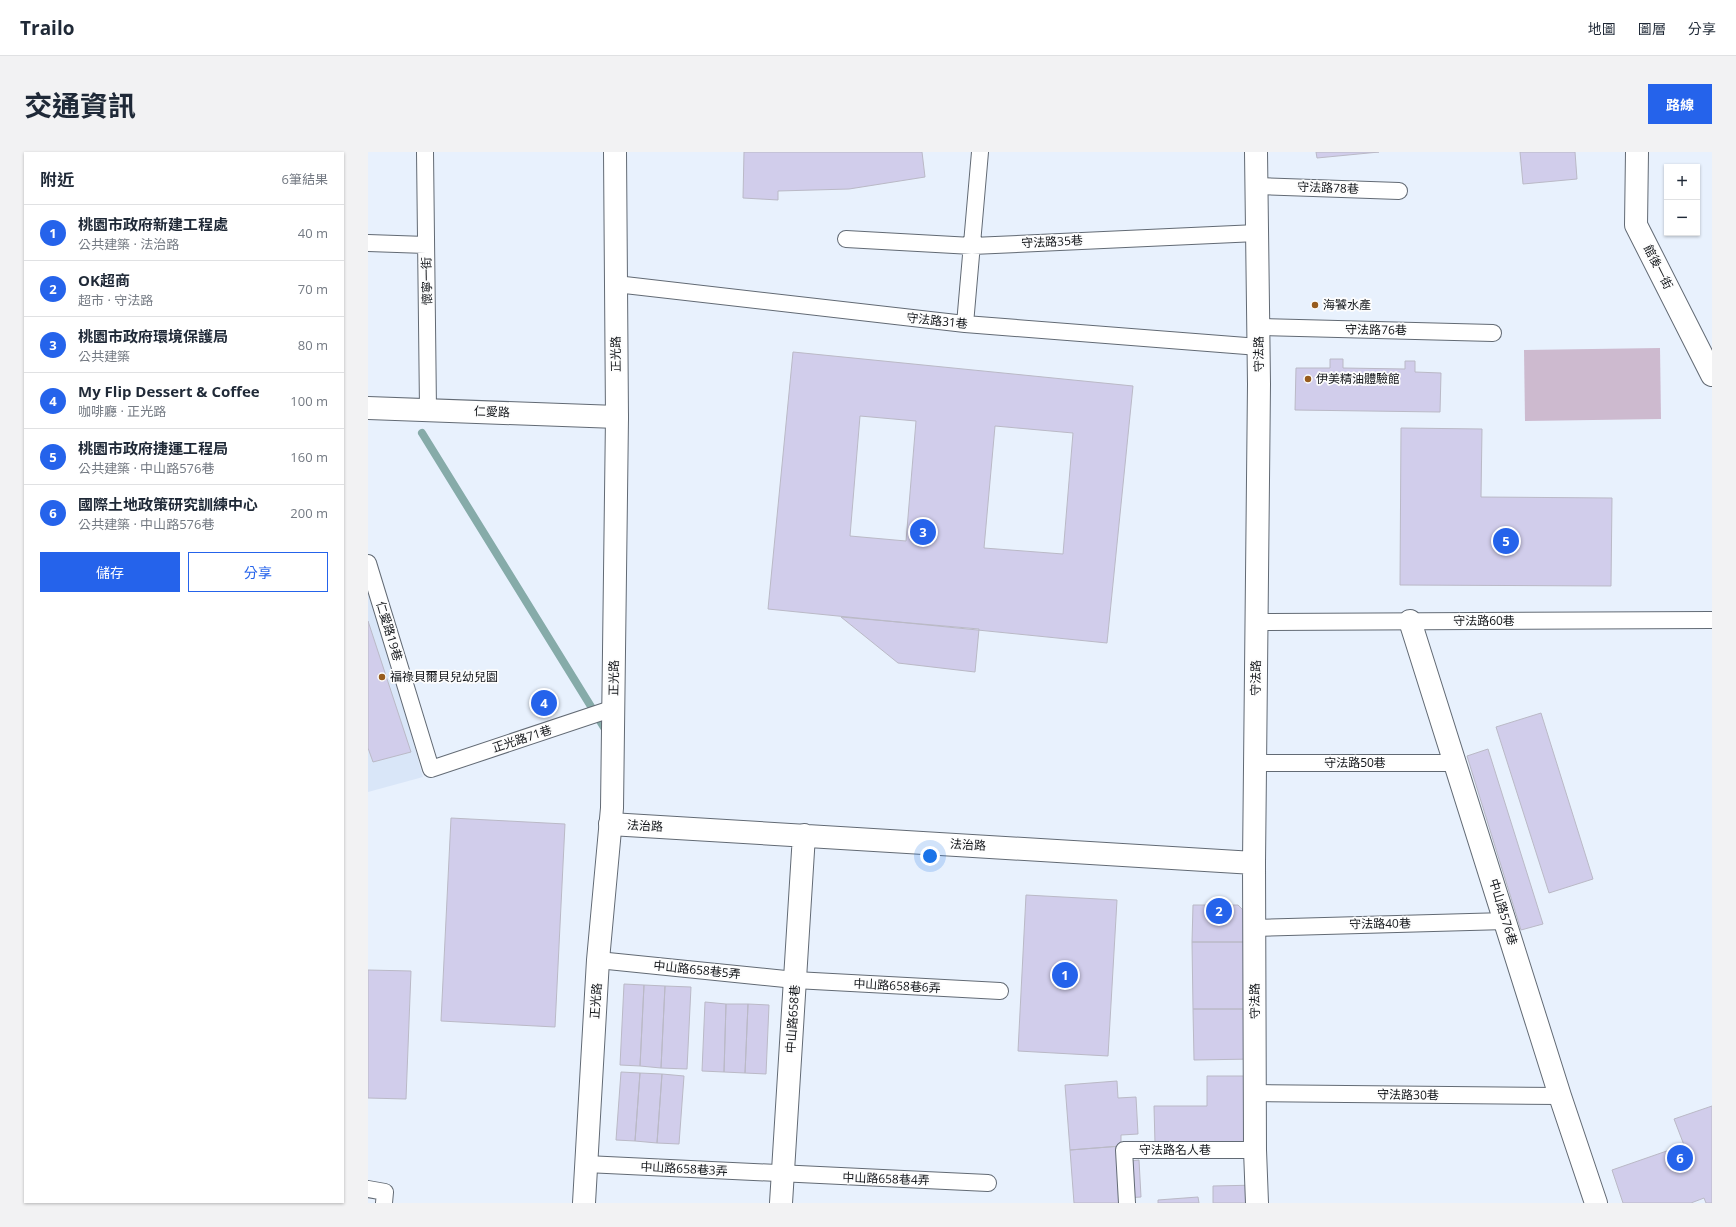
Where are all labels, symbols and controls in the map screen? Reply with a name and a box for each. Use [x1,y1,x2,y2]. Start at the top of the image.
text: Trailo [20,15,74,41]
text: 地圖 [1588,19,1616,38]
text: 圖層 [1638,19,1666,38]
text: 分享 [1688,19,1716,38]
button: 路線 [1648,84,1712,124]
text: 交通資訊 [24,86,136,124]
map controls [1664,164,1700,236]
button: + [1664,164,1700,200]
text: 附近 [40,168,74,191]
text: 6筆結果 [282,170,328,188]
street label: 守法路78巷 [1297,178,1359,197]
button: − [1664,200,1700,236]
text: 桃園市政府新建工程處 [78,214,228,234]
text: 1 [49,224,57,242]
text: 40 m [298,224,328,242]
street label: 守法路35巷 [1021,231,1083,252]
text: 公共建築 · 法治路 [78,235,179,253]
street label: 館後一街 [1640,242,1677,292]
street label: 懷寧一街 [418,257,435,305]
text: OK超商 [78,270,130,290]
text: 2 [49,280,57,298]
text: 70 m [298,280,328,298]
text: 超市 · 守法路 [78,291,153,309]
place label: 海饕水產 [1323,296,1371,313]
marker: 海饕水產 [1310,300,1320,310]
street label: 守法路31巷 [905,309,969,332]
street label: 守法路76巷 [1345,320,1407,339]
text: 桃園市政府環境保護局 [78,326,228,346]
text: 3 [49,336,57,354]
text: 80 m [298,336,328,354]
street label: 正光路 [607,336,624,372]
street label: 守法路 [1250,336,1267,372]
text: 公共建築 [78,347,130,365]
place label: 伊美精油體驗館 [1316,370,1400,387]
marker: 伊美精油體驗館 [1303,374,1313,384]
text: My Flip Dessert & Coffee [78,381,260,401]
text: 4 [49,392,57,410]
text: 100 m [290,392,328,410]
text: 咖啡廳 · 正光路 [78,402,166,420]
street label: 仁愛路 [474,402,510,421]
text: 桃園市政府捷運工程局 [78,438,228,458]
text: 5 [49,448,57,466]
text: 160 m [290,448,328,466]
text: 公共建築 · 中山路576巷 [78,459,214,477]
text: 國際土地政策研究訓練中心 [78,494,258,514]
text: 6 [49,504,57,522]
text: 200 m [290,504,328,522]
text: 公共建築 · 中山路576巷 [78,515,214,533]
pin: 3 [910,517,936,547]
pin: 5 [1493,526,1519,556]
button: 儲存 [40,552,180,592]
button: 分享 [188,552,328,592]
street label: 仁愛路19巷 [372,599,407,663]
street label: 守法路60巷 [1453,612,1515,629]
street label: 正光路 [605,660,622,696]
street label: 守法路 [1247,660,1264,696]
place label: 福祿貝爾貝兒幼兒園 [390,668,498,685]
marker: 福祿貝爾貝兒幼兒園 [377,672,387,682]
pin: 4 [531,688,557,718]
street label: 正光路71巷 [490,721,554,756]
street label: 守法路50巷 [1324,754,1386,771]
street label: 法治路 [627,816,663,835]
street label: 法治路 [950,835,986,854]
your location [920,846,940,866]
street label: 中山路576巷 [1485,877,1522,947]
pin: 2 [1206,896,1232,926]
street label: 守法路40巷 [1349,914,1411,933]
street label: 中山路658巷5弄 [653,956,741,983]
pin: 1 [1052,960,1078,990]
street label: 中山路658巷6弄 [853,975,941,996]
street label: 正光路 [586,982,605,1020]
street label: 守法路 [1246,983,1263,1019]
street label: 中山路658巷 [782,984,803,1054]
street label: 守法路30巷 [1377,1085,1439,1104]
street label: 守法路名人巷 [1139,1141,1211,1158]
pin: 6 [1667,1143,1693,1173]
street label: 中山路658巷3弄 [640,1158,728,1179]
street label: 中山路658巷4弄 [842,1168,930,1189]

